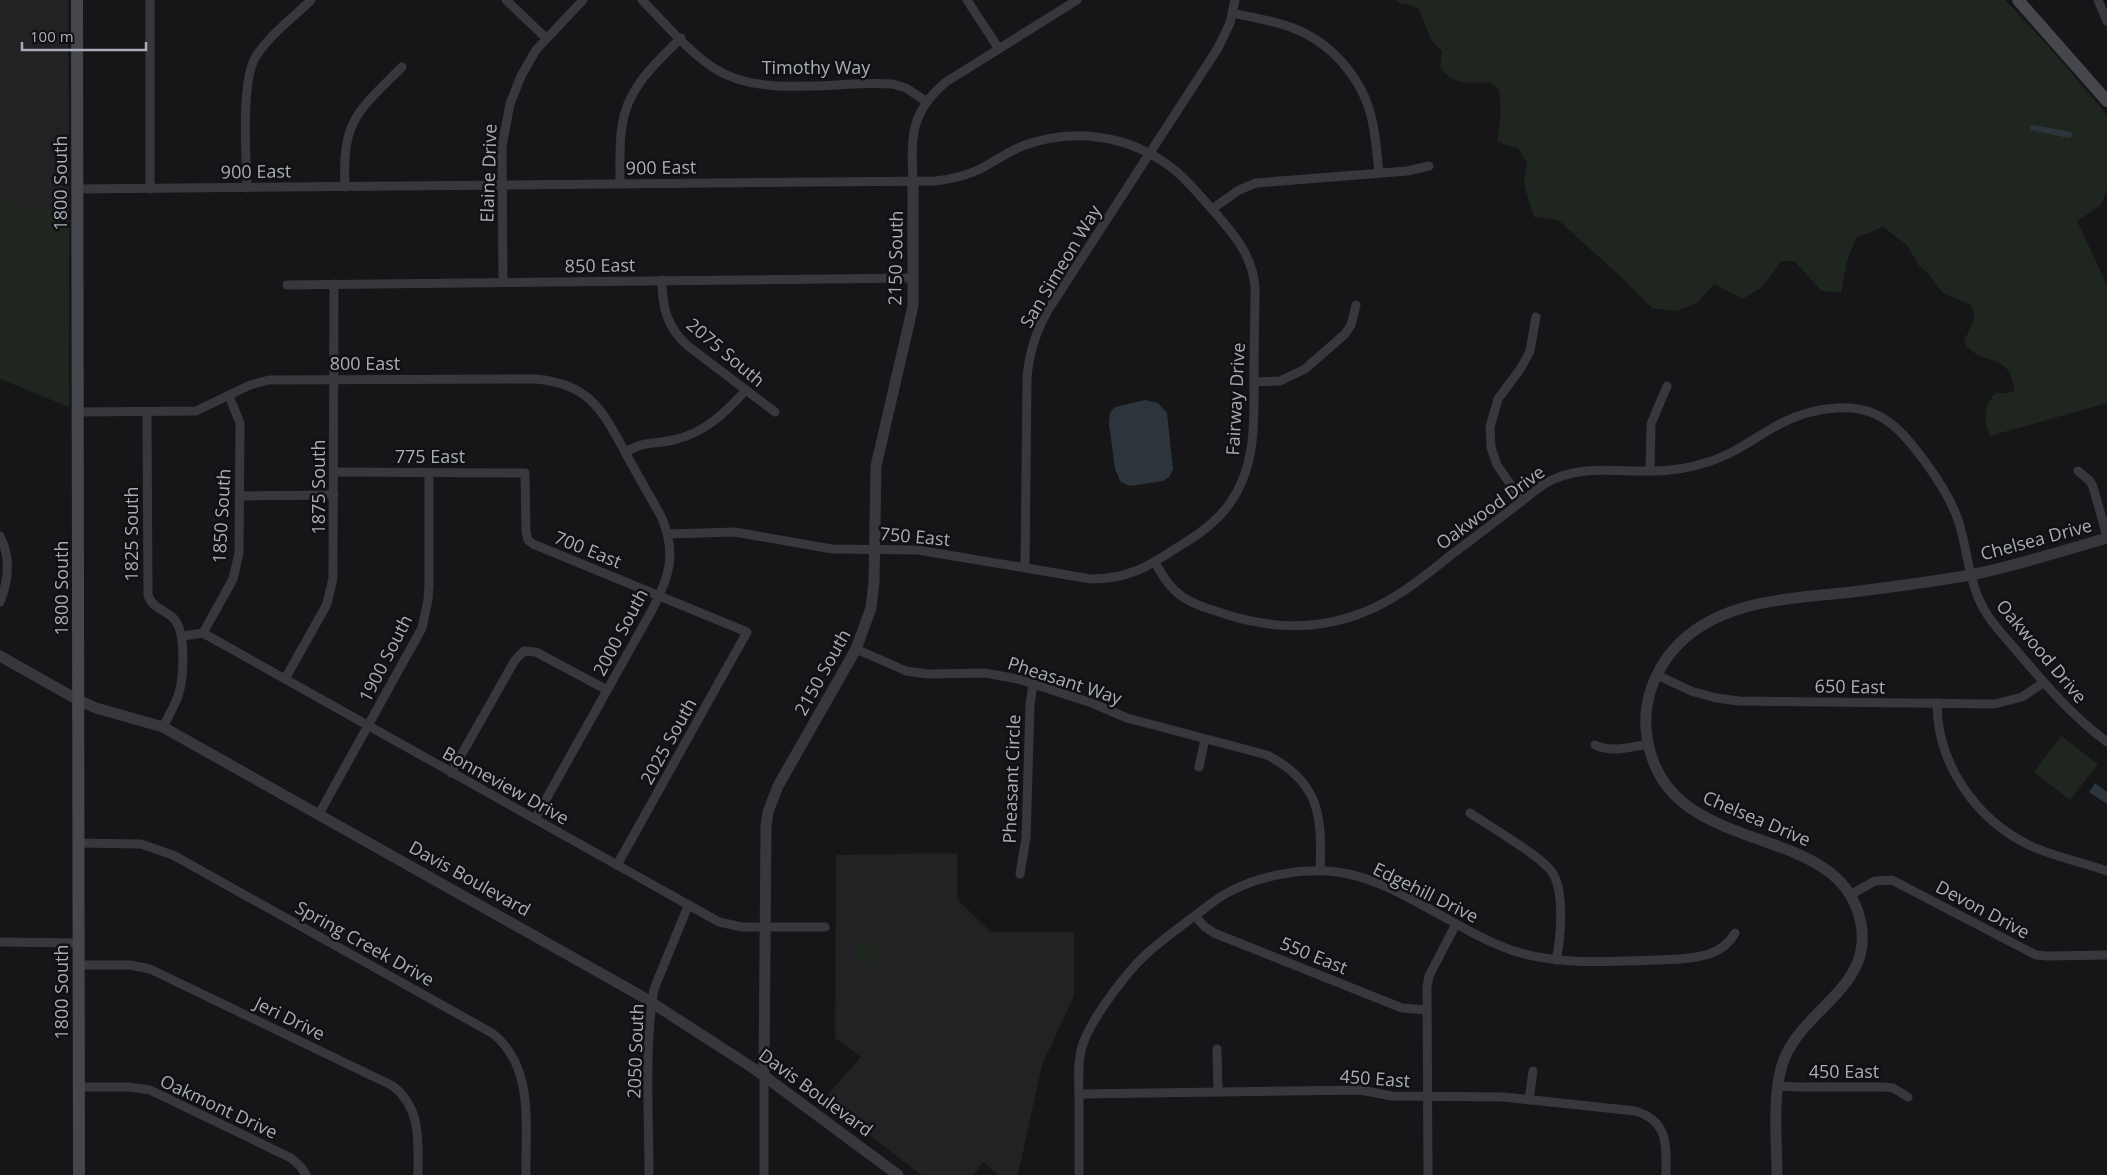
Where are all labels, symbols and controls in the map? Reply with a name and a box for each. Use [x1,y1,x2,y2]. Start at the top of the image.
scale bar [22,20,146,52]
text: 100 m [30,26,74,46]
street label: Timothy Way [762,55,871,79]
street label: Elaine Drive [474,123,502,223]
street label: 1800 South [48,135,72,231]
street label: 900 East [626,154,696,180]
street label: 900 East [221,158,291,184]
street label: San Simeon Way [1014,199,1107,332]
street label: 2150 South [882,210,908,306]
street label: 850 East [565,252,635,278]
street label: 2075 South [682,312,770,392]
street label: Fairway Drive [1220,342,1250,456]
street label: 800 East [330,351,400,375]
street label: 1875 South [306,439,330,535]
street label: 775 East [395,444,465,468]
street label: Oakwood Drive [1431,459,1549,555]
street label: 1850 South [207,468,235,564]
street label: 1825 South [119,486,143,582]
street label: Chelsea Drive [1978,513,2094,565]
street label: 750 East [879,521,951,551]
street label: 700 East [551,525,625,573]
street label: 1800 South [49,540,73,636]
street label: 2000 South [587,584,653,680]
street label: Oakwood Drive [1991,594,2093,708]
street label: 1900 South [353,610,417,706]
street label: 2150 South [788,625,856,719]
street label: Pheasant Way [1005,650,1126,710]
street label: 650 East [1815,673,1885,699]
street label: 2025 South [634,694,702,788]
street label: Pheasant Circle [997,714,1025,844]
street label: Bonneview Drive [439,740,573,830]
street label: Chelsea Drive [1700,785,1814,851]
street label: Davis Boulevard [405,835,535,921]
street label: Edgehill Drive [1369,856,1483,928]
street label: Devon Drive [1932,874,2034,944]
street label: Spring Creek Drive [291,895,439,991]
street label: 550 East [1277,931,1351,979]
street label: 1800 South [49,944,73,1040]
street label: Jeri Drive [249,990,329,1045]
street label: 2050 South [621,1003,649,1099]
street label: Davis Boulevard [754,1043,878,1141]
street label: 450 East [1809,1059,1879,1083]
street label: 450 East [1339,1064,1411,1092]
street label: Oakmont Drive [156,1068,282,1144]

